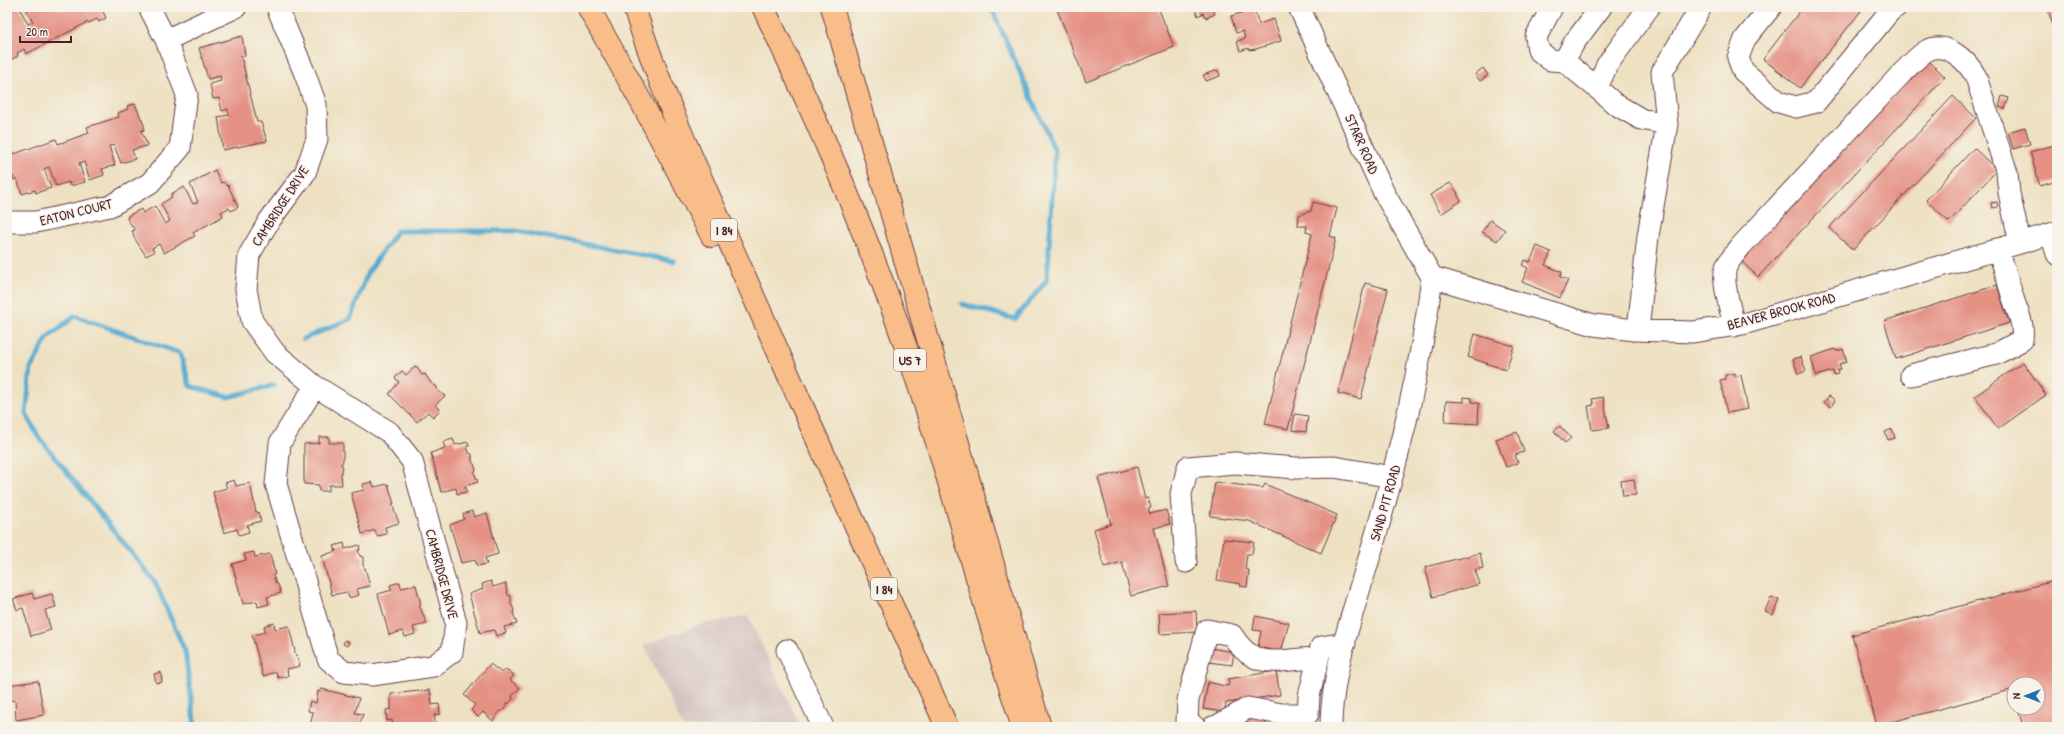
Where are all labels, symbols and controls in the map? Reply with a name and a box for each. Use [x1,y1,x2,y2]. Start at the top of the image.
scale bar [20,18,71,44]
text: 20 m [26,23,48,40]
street label: STARR ROAD [1341,111,1384,177]
street label: CAMBRIDGE DRIVE [246,162,313,250]
street label: EATON COURT [38,193,115,230]
road number: I 84 [711,219,737,241]
street label: BEAVER BROOK ROAD [1725,287,1837,334]
road number: US 7 [894,349,926,371]
street label: SAND PIT ROAD [1365,462,1404,543]
street label: CAMBRIDGE DRIVE [421,527,464,621]
road number: I 84 [871,578,897,600]
north arrow [2006,676,2046,716]
text: N [2009,693,2023,699]

